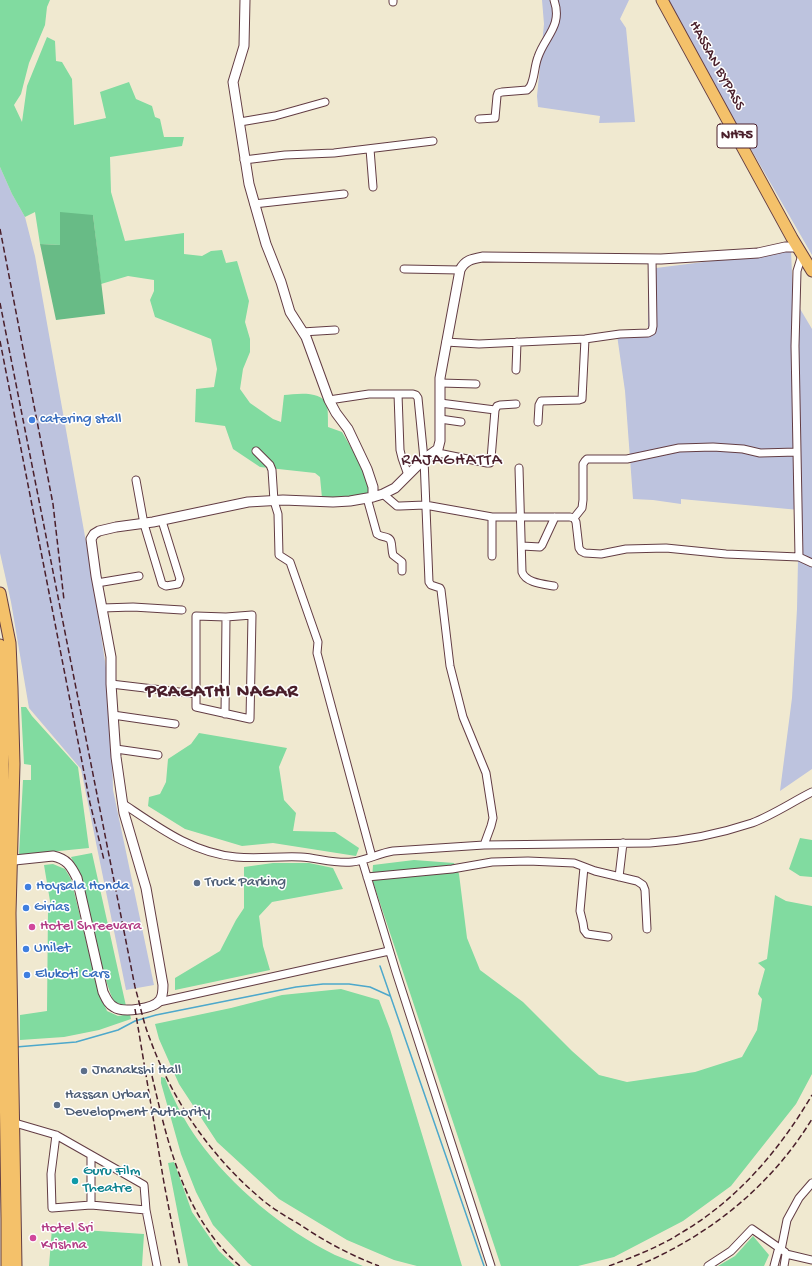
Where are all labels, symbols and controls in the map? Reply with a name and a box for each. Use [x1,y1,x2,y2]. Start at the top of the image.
street label: HASSAN BYPASS [684,18,748,114]
road number: NH75 [717,124,757,148]
place label: catering stall [40,411,122,429]
marker: catering stall [27,415,37,425]
district label: RAJAGHATTA [401,451,503,471]
district label: PRAGATHI NAGAR [146,682,298,704]
place label: Truck Parking [205,874,286,892]
place label: Hoysala Honda [36,878,129,896]
marker: Truck Parking [192,878,202,888]
marker: Hoysala Honda [23,882,33,892]
place label: Girias [34,899,69,917]
marker: Girias [21,903,31,913]
place label: Hotel Shreevara [40,918,141,936]
marker: Hotel Shreevara [27,922,37,932]
place label: Unilet [34,940,70,958]
marker: Unilet [21,944,31,954]
place label: Elukoti Cars [35,966,109,984]
marker: Elukoti Cars [22,970,32,980]
place label: Jnanakshi Hall [92,1062,181,1080]
marker: Jnanakshi Hall [79,1066,89,1076]
place label: Hassan Urban Development Authority [65,1087,210,1122]
marker: Hassan Urban Development Authority [52,1100,62,1110]
place label: Guru Film Theatre [83,1163,140,1198]
marker: Guru Film Theatre [70,1176,80,1186]
place label: Hotel Sri Krishna [41,1220,94,1255]
marker: Hotel Sri Krishna [28,1233,38,1243]

